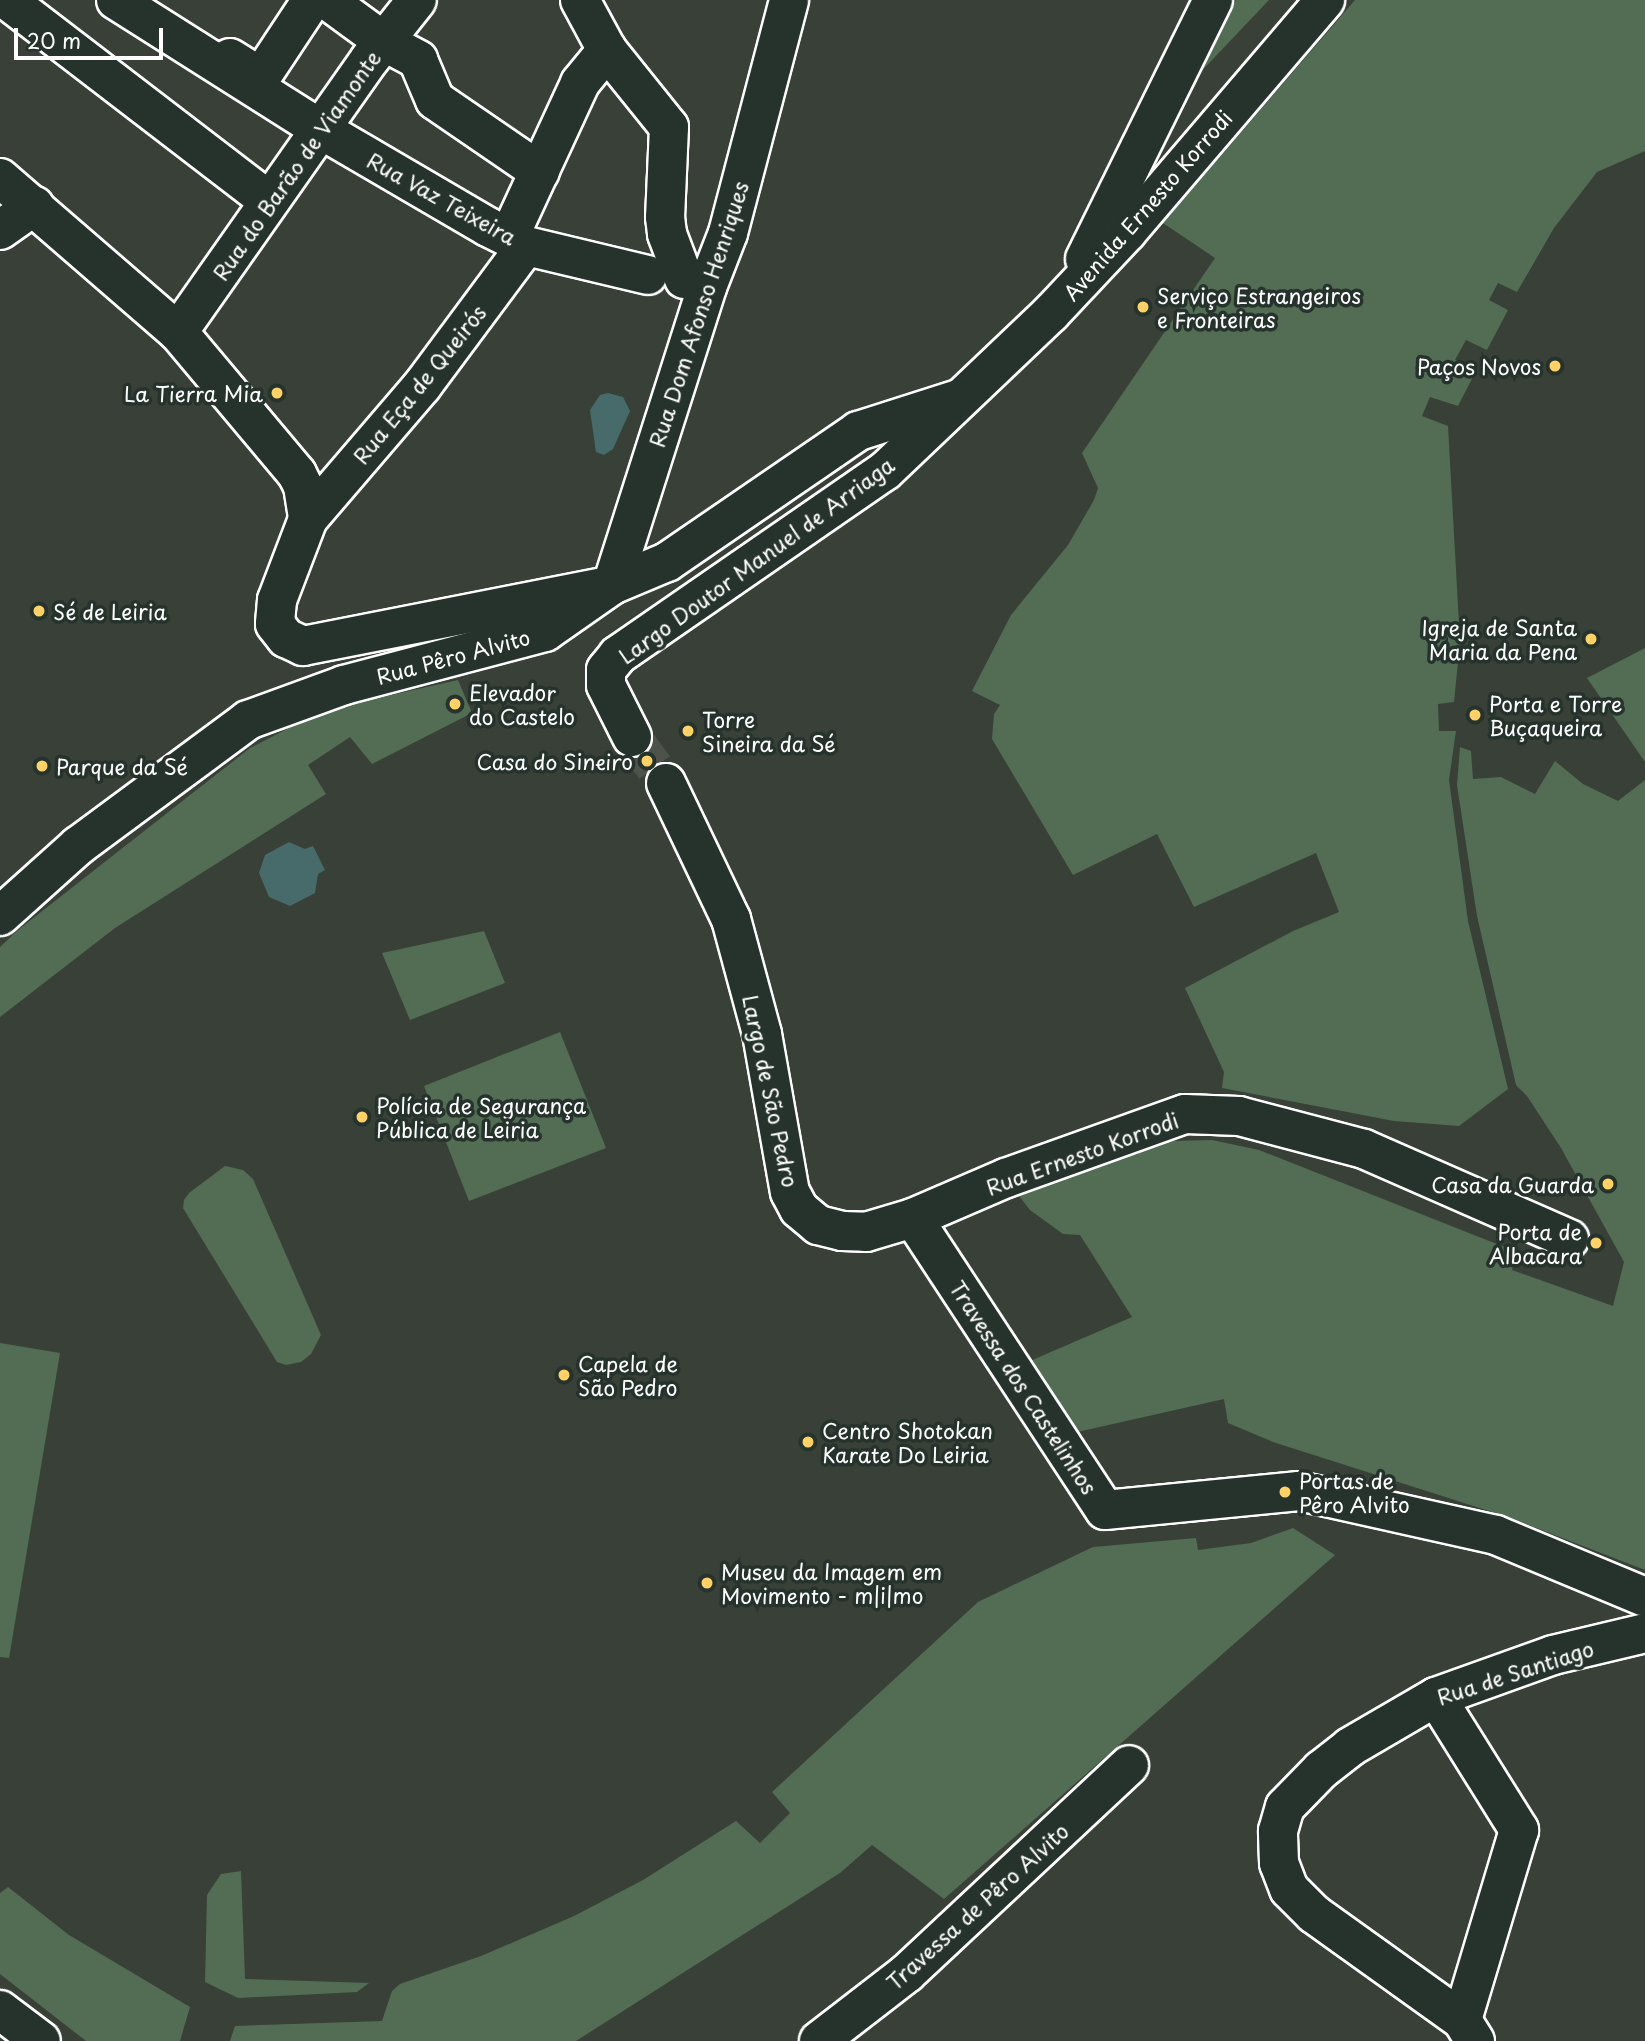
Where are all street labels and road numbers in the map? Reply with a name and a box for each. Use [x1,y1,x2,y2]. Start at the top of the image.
street label: Rua do Barão de Viamonte [208,46,384,284]
street label: Avenida Ernesto Korrodi [1057,105,1237,305]
street label: Rua Vaz Teixeira [363,146,521,250]
street label: Rua Dom Afonso Henriques [643,178,753,450]
street label: Rua Eça de Queirós [347,300,491,468]
street label: Largo Doutor Manuel de Arriaga [613,451,899,669]
street label: Rua Pêro Alvito [373,623,533,689]
street label: Largo de São Pedro [738,993,804,1189]
street label: Rua Ernesto Korrodi [982,1106,1182,1200]
street label: Travessa dos Castelinhos [945,1275,1103,1499]
street label: Rua de Santiago [1431,1634,1599,1710]
street label: Travessa de Pêro Alvito [880,1817,1074,1995]

